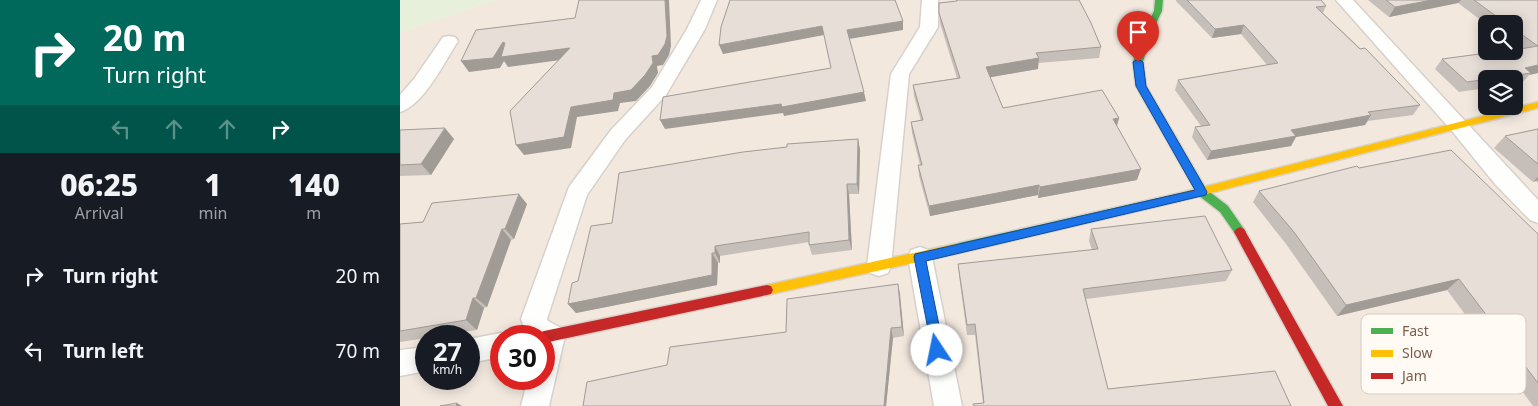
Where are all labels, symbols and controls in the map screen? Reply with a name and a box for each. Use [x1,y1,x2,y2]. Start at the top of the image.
pin [1117,11,1159,62]
text: 20 m [103,14,186,61]
map controls [1478,15,1523,115]
button: search [1478,15,1523,60]
icon: arrive [1124,18,1152,46]
icon: right [20,20,85,85]
text: Turn right [103,59,206,89]
button: layers [1478,70,1523,115]
icon: left [107,115,135,143]
icon: ahead [160,115,188,143]
icon: ahead [213,115,241,143]
icon: right [266,115,294,143]
text: 06:25 [60,164,138,205]
text: 1 [204,164,222,205]
text: 140 [288,164,340,205]
text: Arrival [75,202,124,224]
text: min [198,202,227,224]
text: m [306,202,321,224]
icon: right [20,262,48,290]
text: Turn right [63,263,158,289]
text: 20 m [336,263,380,289]
legend [1361,314,1526,394]
text: Fast [1402,321,1429,340]
position arrow [910,323,962,375]
speed limit sign: 30 [490,325,555,390]
text: 27 [433,334,462,368]
icon: left [20,337,48,365]
text: Turn left [63,338,144,364]
text: 70 m [336,338,380,364]
text: Slow [1402,343,1433,362]
text: km/h [433,361,462,378]
text: Jam [1400,366,1427,385]

